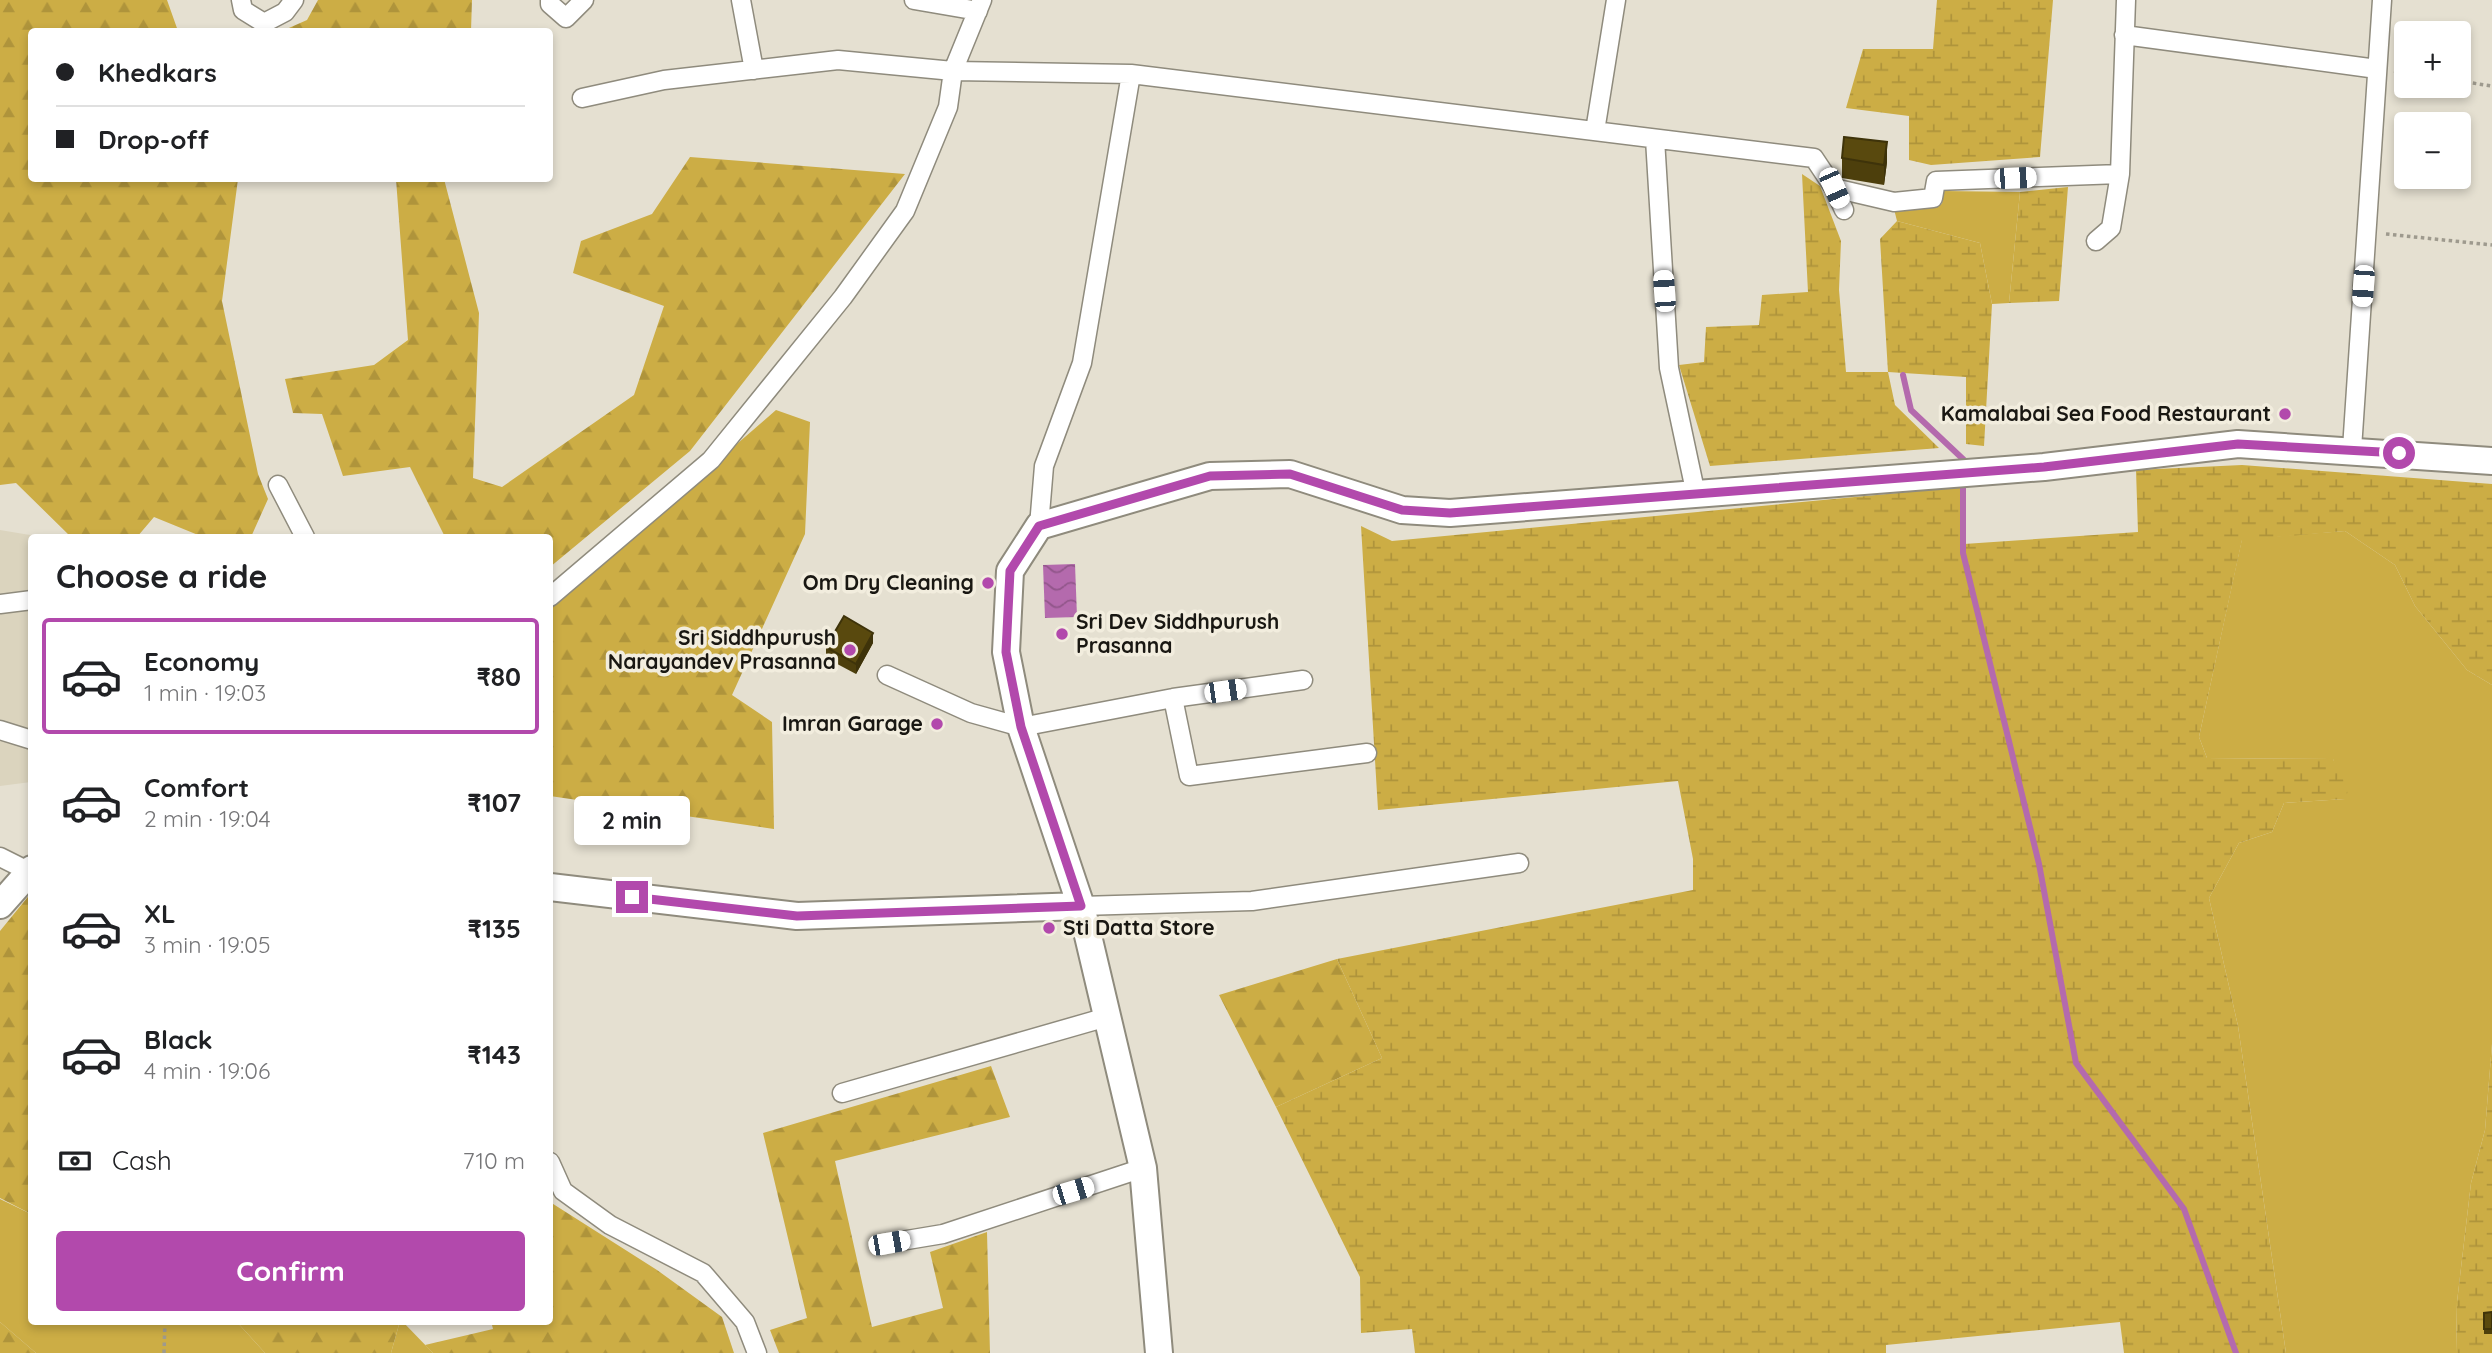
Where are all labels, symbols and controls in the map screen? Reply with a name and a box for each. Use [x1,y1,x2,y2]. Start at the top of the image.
map controls [2394,21,2471,189]
button: + [2394,21,2471,98]
text: Khedkars [98,56,217,89]
button: − [2394,112,2471,189]
text: Drop-off [98,123,209,156]
car [1816,165,1853,211]
car [1994,167,2037,189]
car [2352,264,2375,308]
car [1653,269,1676,313]
place label: Kamalabai Sea Food Restaurant [1941,400,2271,426]
marker: Kamalabai Sea Food Restaurant [2277,406,2293,422]
route start [2383,437,2415,469]
text: Choose a ride [56,556,268,596]
place label: Om Dry Cleaning [803,569,974,595]
marker: Om Dry Cleaning [980,575,996,591]
place label: Sri Dev Siddhpurush Prasanna [1076,608,1279,658]
place label: Sri Siddhpurush Narayandev Prasanna [608,624,836,674]
marker: Sri Dev Siddhpurush Prasanna [1054,626,1070,642]
marker: Sri Siddhpurush Narayandev Prasanna [842,642,858,658]
icon: car [60,645,123,708]
text: Economy [144,645,259,678]
text: ₹80 [476,660,521,693]
text: 1 min · 19:03 [144,678,266,707]
car [1203,678,1248,704]
place label: Imran Garage [782,710,923,736]
marker: Imran Garage [929,716,945,732]
icon: car [60,771,123,834]
text: Comfort [144,771,249,804]
text: ₹107 [467,786,521,819]
callout: 2 min [574,796,690,844]
text: 2 min · 19:04 [144,804,271,833]
text: 2 min [602,806,662,835]
route end [616,881,648,913]
icon: car [60,897,123,960]
text: XL [144,897,176,930]
text: ₹135 [468,912,521,945]
place label: Sti Datta Store [1063,914,1215,940]
marker: Sti Datta Store [1041,920,1057,936]
text: 3 min · 19:05 [144,930,270,959]
icon: car [60,1023,123,1086]
text: Black [144,1023,213,1056]
text: ₹143 [467,1038,521,1071]
text: 4 min · 19:06 [144,1056,270,1085]
icon: cash [56,1142,94,1180]
text: Cash [112,1144,172,1177]
text: 710 m [463,1146,525,1175]
car [1050,1175,1097,1207]
car [867,1229,912,1257]
button: Confirm [56,1231,525,1311]

